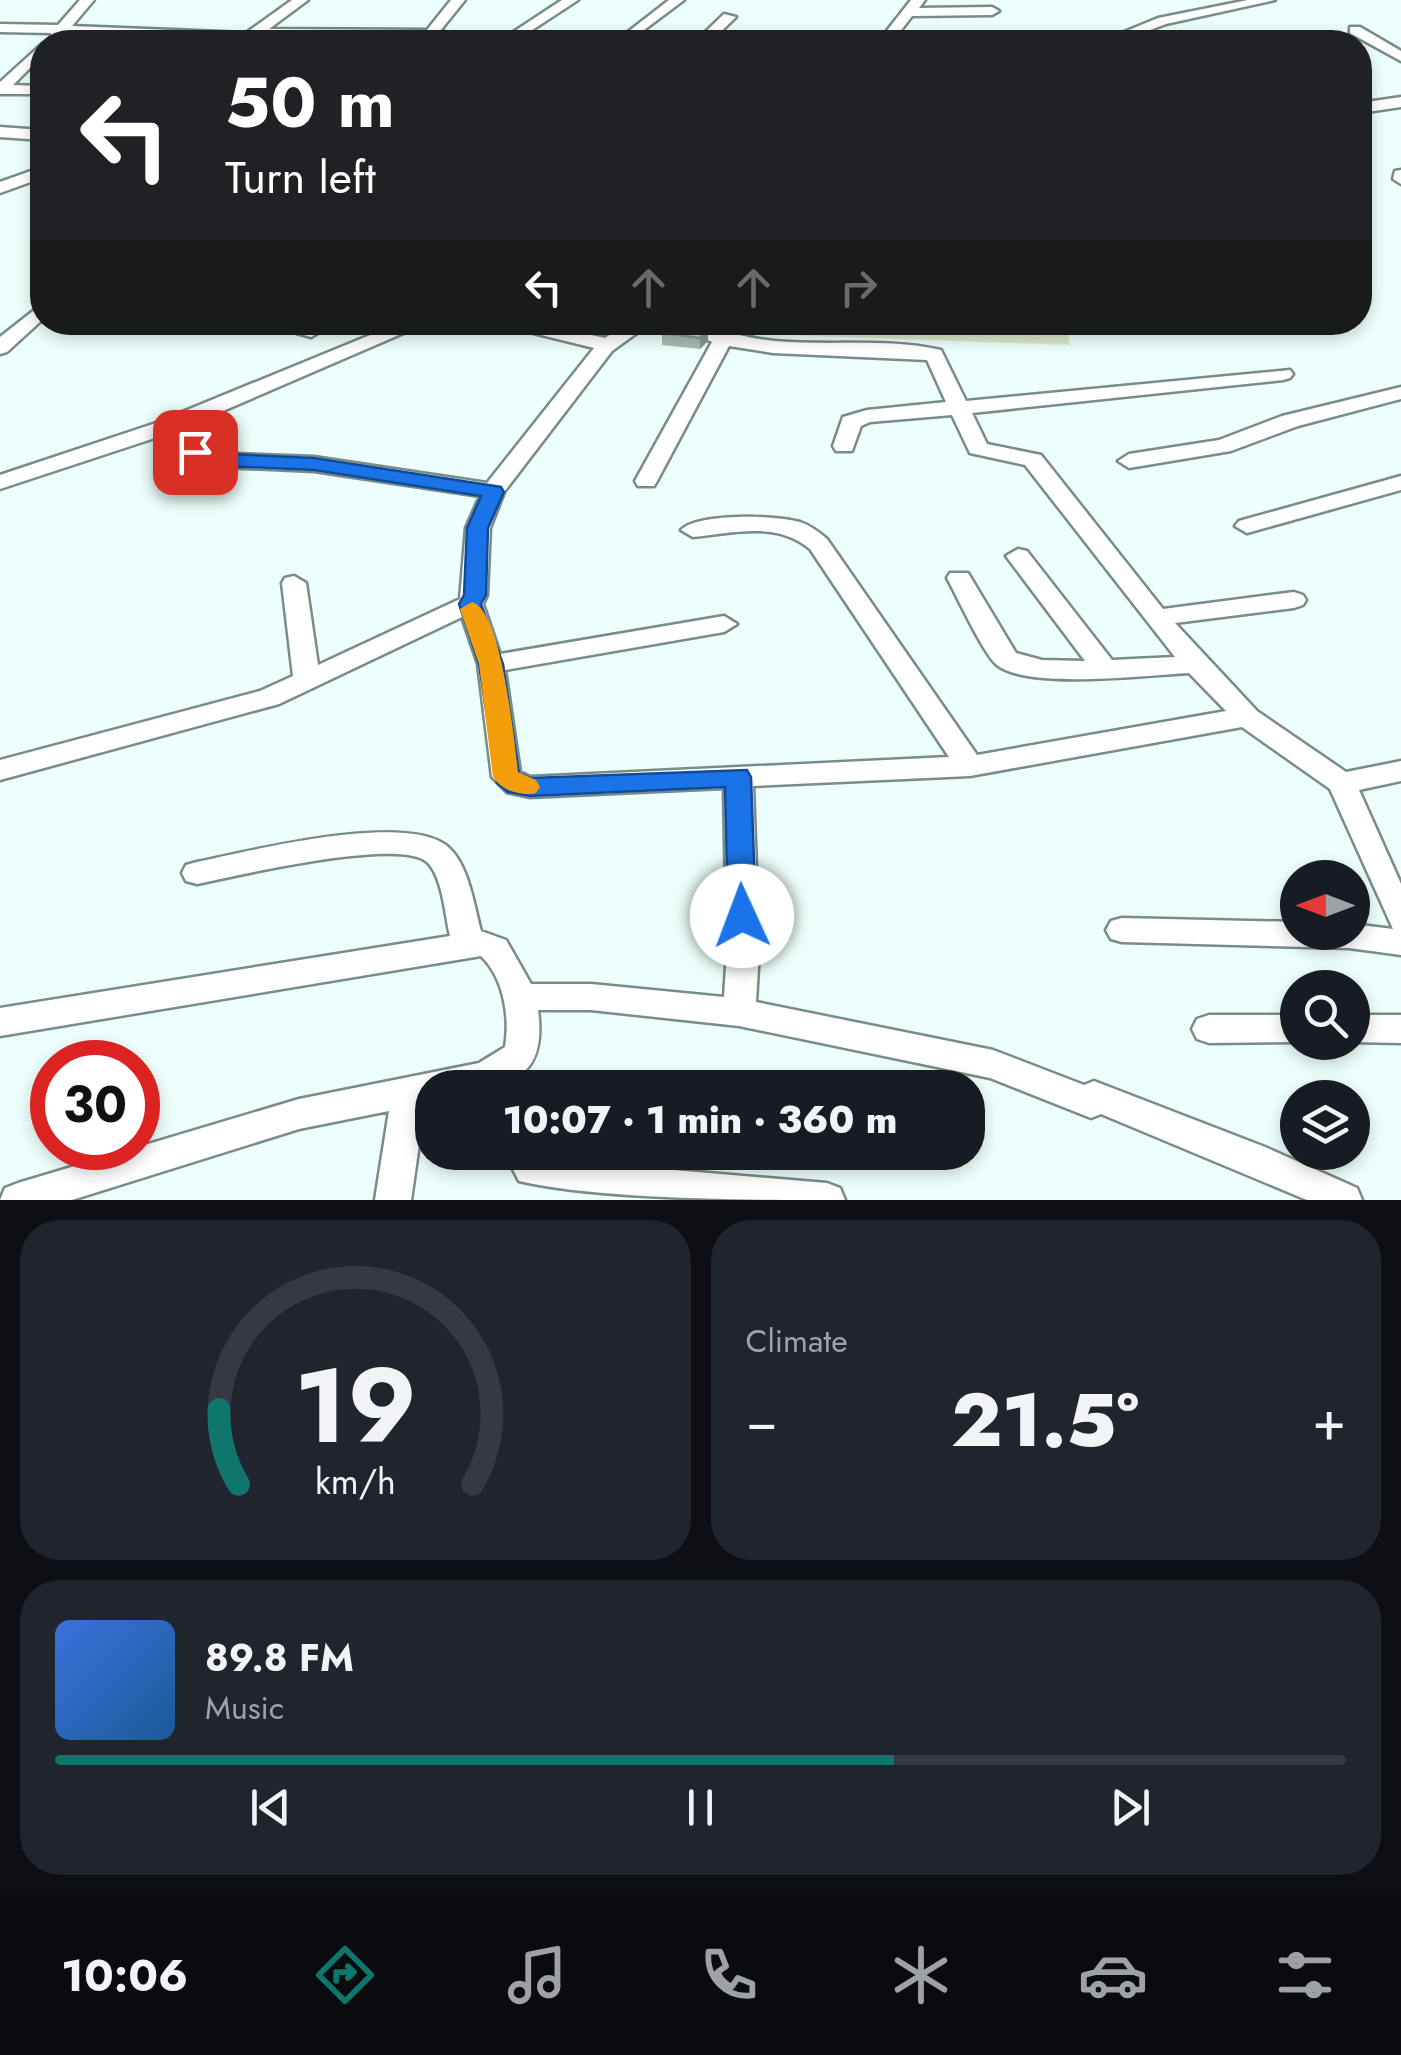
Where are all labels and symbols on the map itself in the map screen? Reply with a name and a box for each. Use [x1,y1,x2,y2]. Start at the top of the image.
pin [153,410,238,495]
north arrow [1280,860,1370,950]
position arrow [690,864,794,968]
speed limit sign: 30 [30,1040,160,1170]

